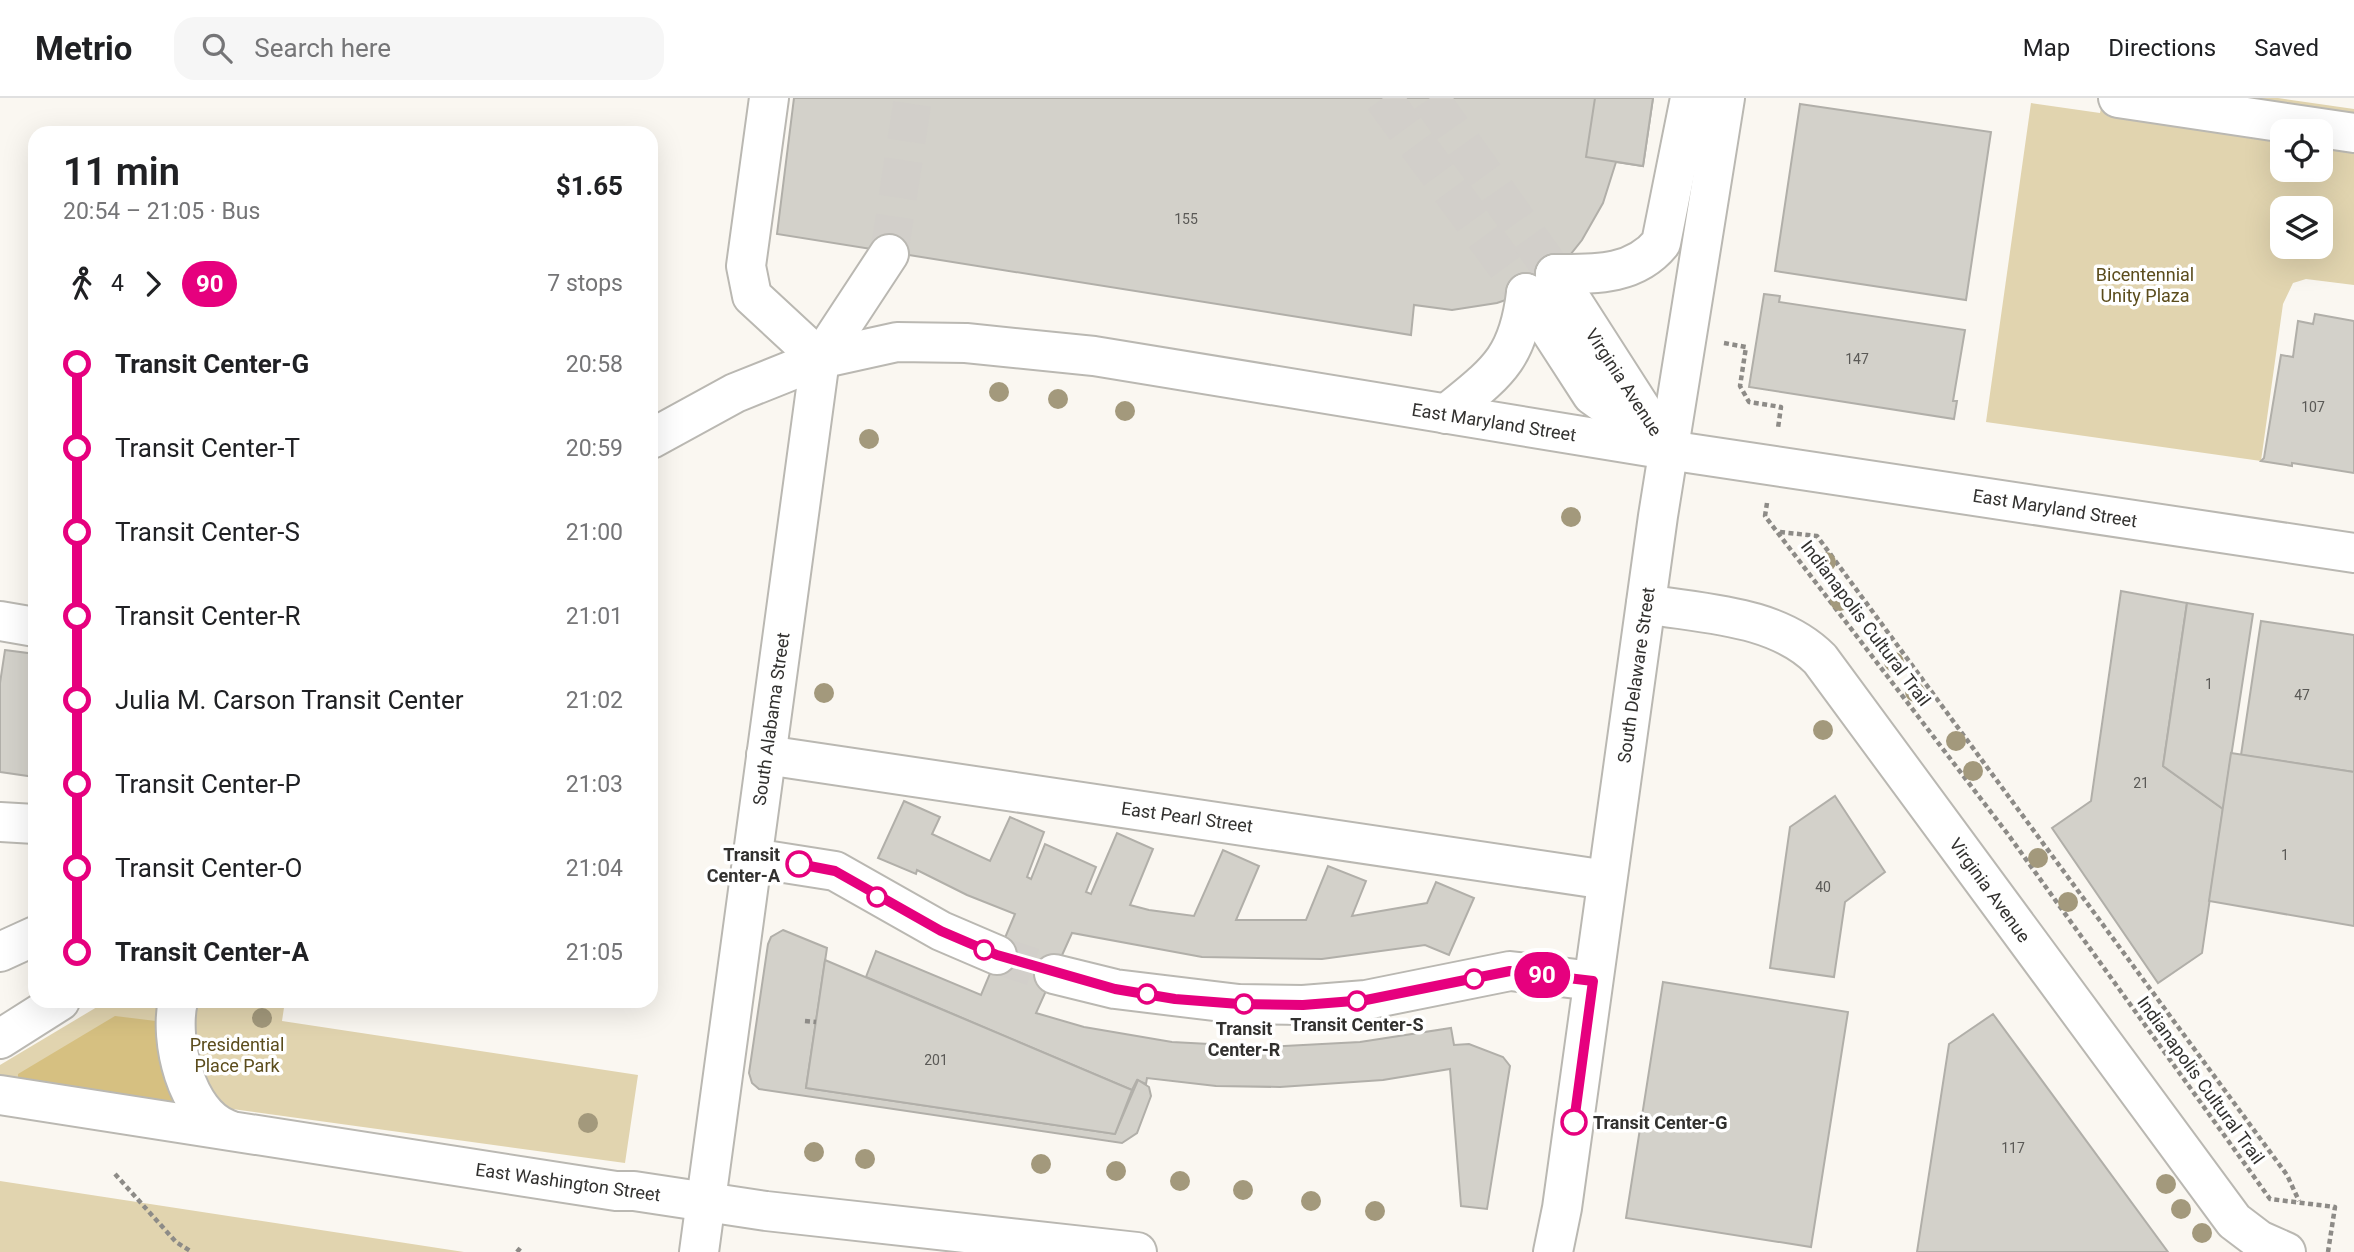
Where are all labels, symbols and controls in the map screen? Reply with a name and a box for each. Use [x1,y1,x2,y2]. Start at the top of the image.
search box [174,17,664,80]
text: Metrio [35,29,132,68]
icon: search [198,29,236,67]
text: Search here [254,33,391,63]
text: Map [2023,34,2070,62]
text: Directions [2108,34,2216,62]
text: Saved [2254,34,2319,62]
map controls [2270,119,2333,259]
button: locate [2270,119,2333,182]
text: 11 min [63,150,180,194]
text: $1.65 [556,171,623,201]
button: layers [2270,196,2333,259]
text: 20:54 – 21:05 · Bus [63,198,260,225]
house number: 155 [1174,211,1198,227]
park label: Bicentennial Unity Plaza [2096,264,2194,306]
icon: walk [63,265,101,303]
icon: forward [134,265,172,303]
text: 4 [111,270,124,297]
text: 90 [196,270,223,298]
text: 7 stops [547,270,623,297]
street label: Virginia Avenue [1582,324,1666,440]
text: Transit Center-G [115,349,309,379]
text: 20:58 [566,351,623,378]
house number: 147 [1845,351,1869,367]
street label: East Maryland Street [1410,399,1578,445]
house number: 107 [2301,399,2325,415]
text: Transit Center-T [115,433,300,463]
text: 20:59 [566,435,623,462]
street label: East Maryland Street [1971,485,2139,531]
text: Transit Center-S [115,517,300,547]
text: 21:00 [566,519,623,546]
street label: Indianapolis Cultural Trail [1797,536,1935,710]
street label: South Delaware Street [1613,586,1659,764]
text: Transit Center-R [115,601,300,631]
text: 21:01 [566,603,623,630]
street label: South Alabama Street [748,631,794,807]
house number: 1 [2205,676,2213,692]
text: Julia M. Carson Transit Center [115,685,464,715]
text: 21:02 [566,687,623,714]
house number: 47 [2294,687,2310,703]
text: Transit Center-P [115,769,301,799]
text: 21:03 [566,771,623,798]
house number: 21 [2133,775,2149,791]
street label: East Pearl Street [1120,797,1254,837]
street label: Virginia Avenue [1945,834,2035,946]
place label: Transit Center-A [707,844,781,886]
house number: 1 [2281,847,2289,863]
marker: Transit Center-A [786,851,812,877]
text: Transit Center-O [115,853,302,883]
text: 21:04 [566,855,623,882]
house number: 40 [1815,879,1831,895]
unlabelled marker [867,887,887,907]
text: Transit Center-A [115,937,309,967]
text: 21:05 [566,939,623,966]
unlabelled marker [974,940,994,960]
line badge: 90 [1510,952,1574,998]
text: 90 [1528,961,1556,989]
unlabelled marker [1464,969,1484,989]
unlabelled marker [1137,984,1157,1004]
marker: Transit Center-S [1347,991,1367,1011]
street label: Indianapolis Cultural Trail [2133,992,2269,1168]
marker: Transit Center-R [1234,994,1254,1014]
place label: Transit Center-S [1290,1014,1424,1035]
place label: Transit Center-R [1208,1018,1281,1060]
park label: Presidential Place Park [190,1034,284,1076]
house number: 201 [924,1052,948,1068]
marker: Transit Center-G [1561,1109,1587,1135]
place label: Transit Center-G [1593,1112,1728,1133]
house number: 117 [2001,1140,2025,1156]
street label: East Washington Street [474,1159,662,1205]

